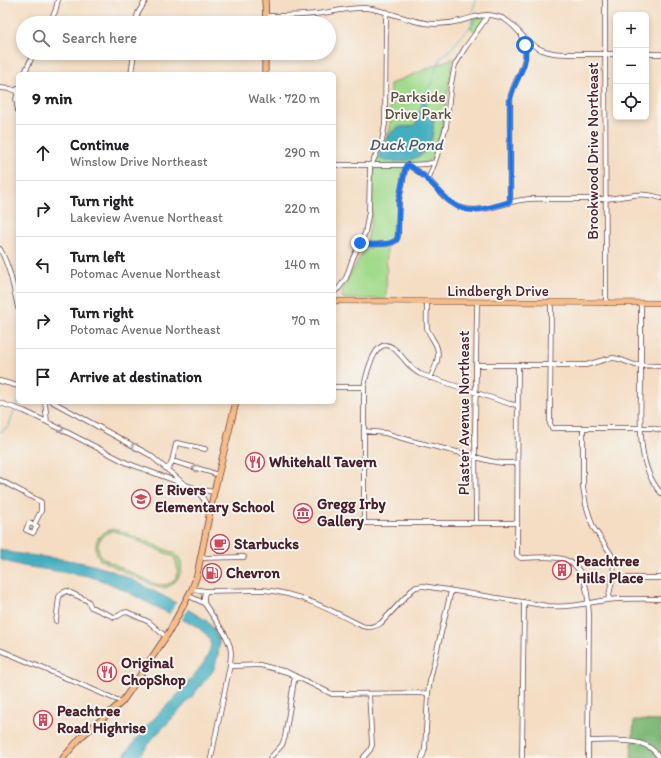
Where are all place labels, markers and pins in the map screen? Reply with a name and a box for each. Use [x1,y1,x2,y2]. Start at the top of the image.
restaurant icon: Whitehall Tavern [244,451,266,473]
place label: Whitehall Tavern [269,453,378,471]
place label: E Rivers Elementary School [155,481,275,517]
school or university icon: E Rivers Elementary School [130,488,152,510]
place label: Gregg Irby Gallery [317,495,387,531]
museum icon: Gregg Irby Gallery [292,502,314,524]
cafe icon: Starbucks [209,533,231,555]
place label: Starbucks [234,535,299,553]
place label: Peachtree Hills Place [576,552,643,587]
building icon: Peachtree Hills Place [551,559,573,581]
fuel station icon: Chevron [201,562,223,584]
place label: Chevron [226,564,280,582]
place label: Original ChopShop [121,654,186,690]
restaurant icon: Original ChopShop [96,661,118,683]
place label: Peachtree Road Highrise [57,702,146,738]
building icon: Peachtree Road Highrise [32,709,54,731]

